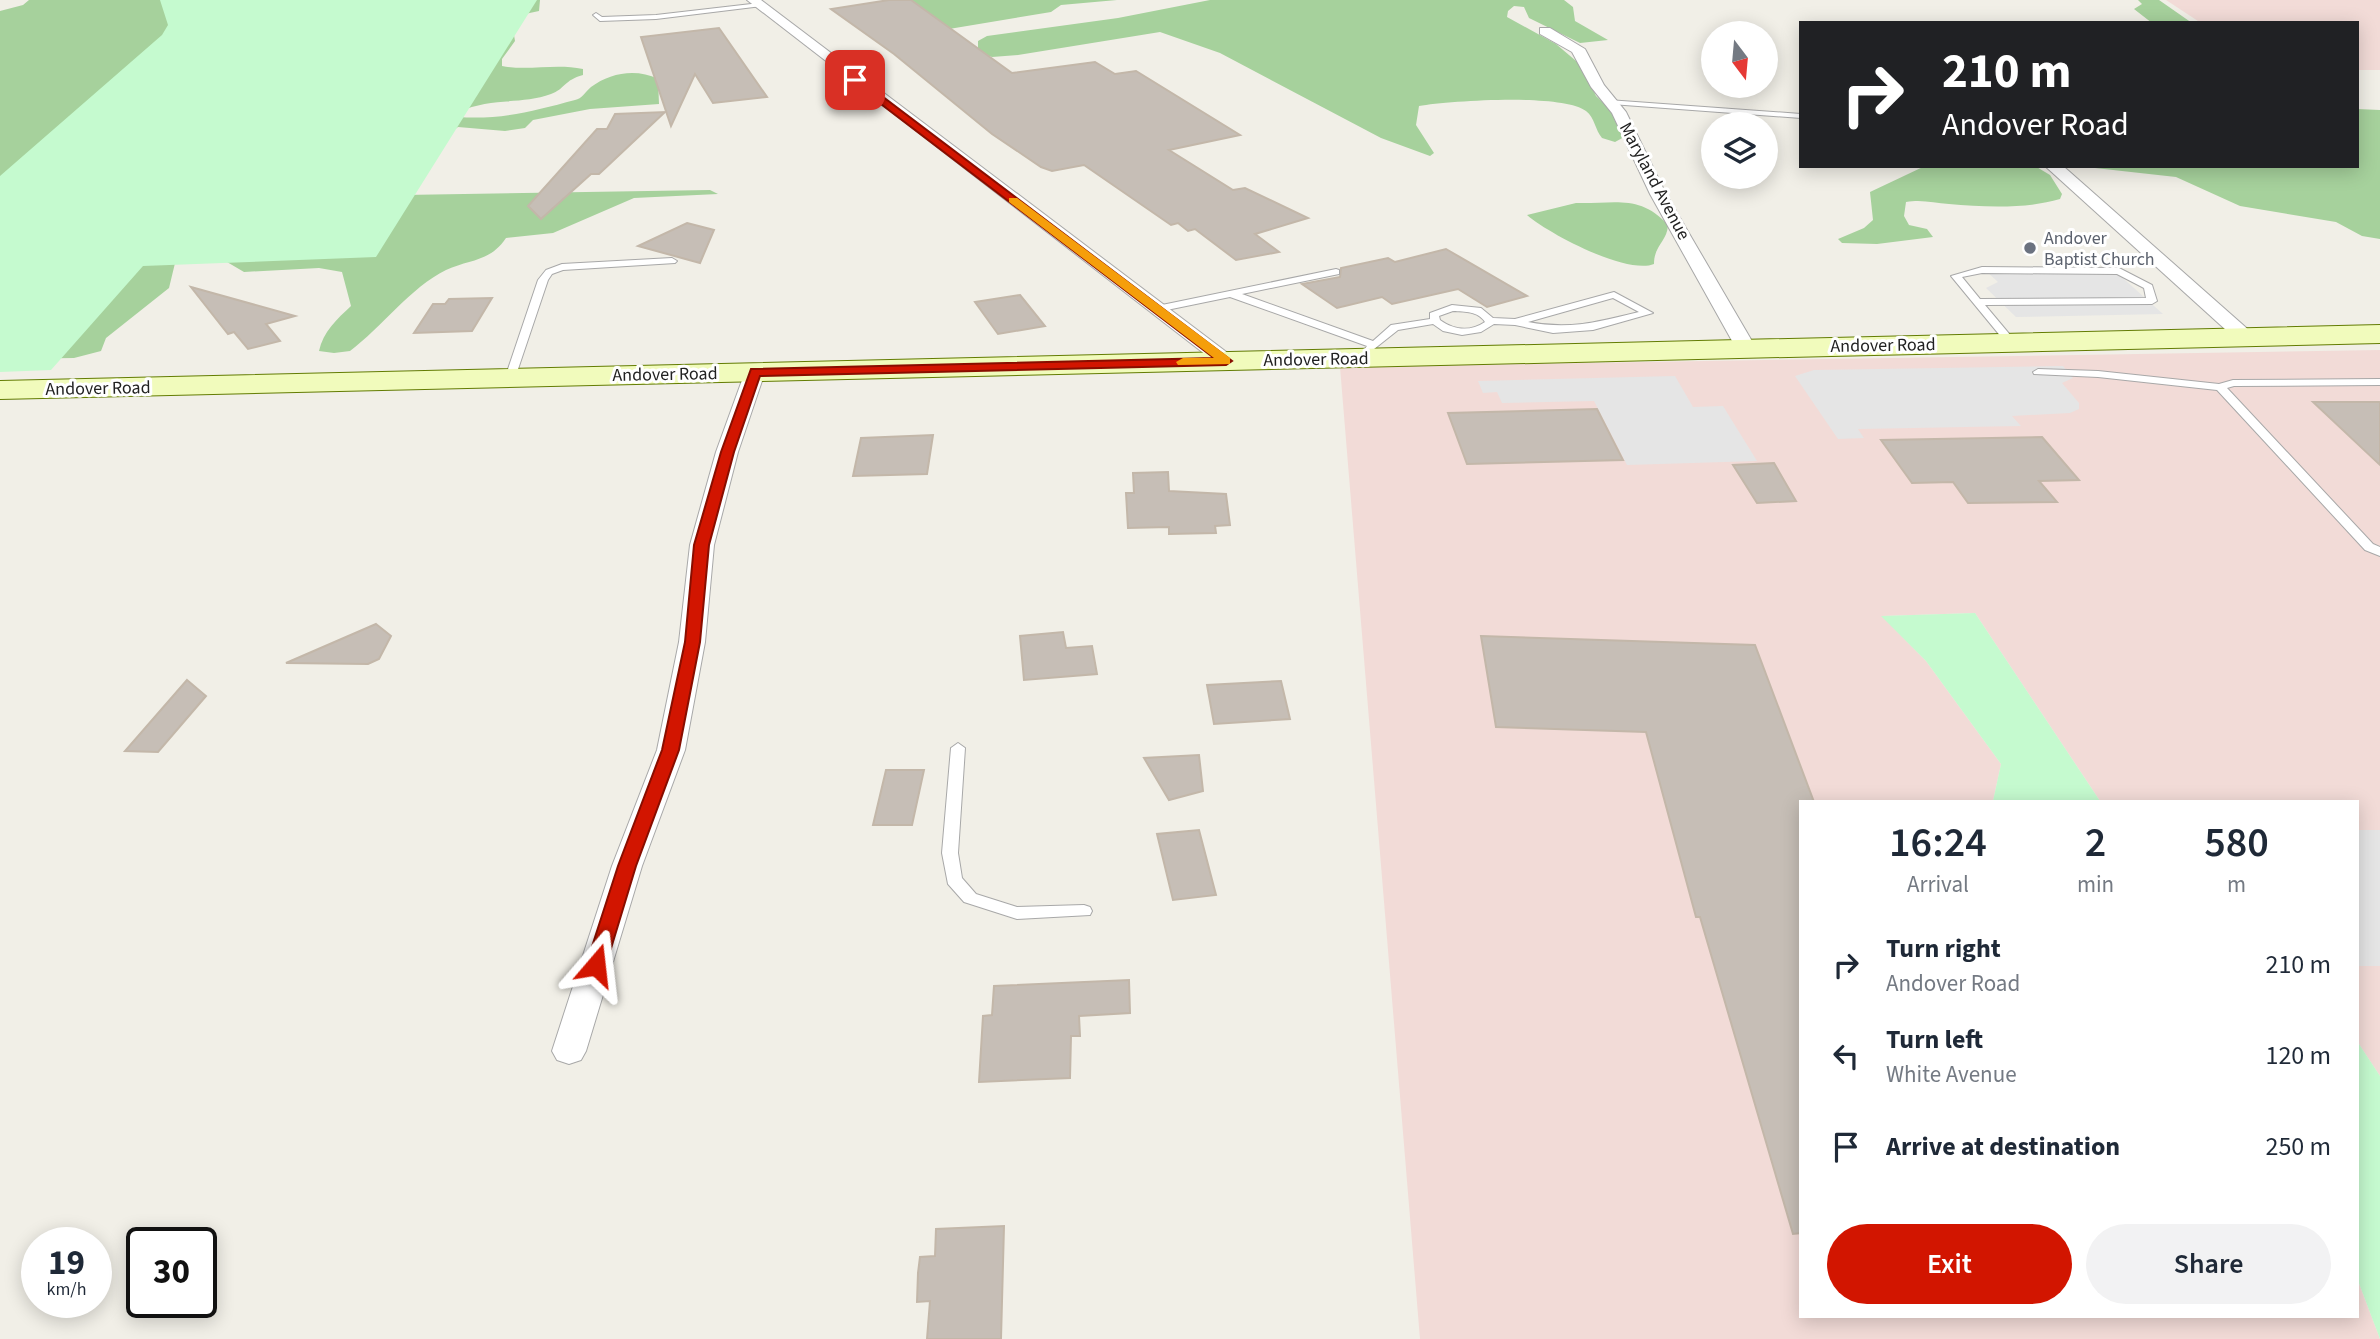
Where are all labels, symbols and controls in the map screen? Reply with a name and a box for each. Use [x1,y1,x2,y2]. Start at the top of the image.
north arrow [1701,21,1778,98]
map controls [1701,21,1778,189]
text: 210 m [1942,37,2071,107]
icon: right [1827,49,1918,140]
pin [825,50,885,110]
icon: arrive [836,61,874,99]
text: Andover Road [1942,102,2129,148]
button: layers [1701,112,1778,189]
street label: Maryland Avenue [1613,118,1696,244]
place label: Andover Baptist Church [2044,226,2155,272]
marker: Andover Baptist Church [2022,240,2038,256]
street label: Andover Road [1830,332,1936,359]
street label: Andover Road [1263,346,1369,373]
street label: Andover Road [612,361,718,388]
street label: Andover Road [45,375,151,402]
text: 16:24 [1889,813,1987,873]
text: 2 [2085,813,2106,873]
text: 580 [2204,813,2269,873]
text: Arrival [1907,868,1969,901]
text: min [2077,868,2114,901]
text: m [2227,868,2246,901]
position arrow [559,928,633,1002]
text: Turn right [1886,930,2001,967]
icon: right [1827,946,1865,984]
text: 210 m [2265,946,2331,983]
text: Andover Road [1886,967,2020,1000]
text: Turn left [1886,1021,1983,1058]
icon: left [1827,1037,1865,1075]
text: 120 m [2265,1037,2331,1074]
text: White Avenue [1886,1058,2017,1091]
icon: arrive [1827,1128,1865,1166]
text: Arrive at destination [1886,1128,2120,1165]
text: 250 m [2265,1128,2331,1165]
button: Exit [1827,1224,2072,1304]
button: Share [2086,1224,2331,1304]
speed limit sign: 30 [126,1227,217,1318]
text: 19 [48,1238,85,1288]
text: km/h [47,1277,86,1302]

